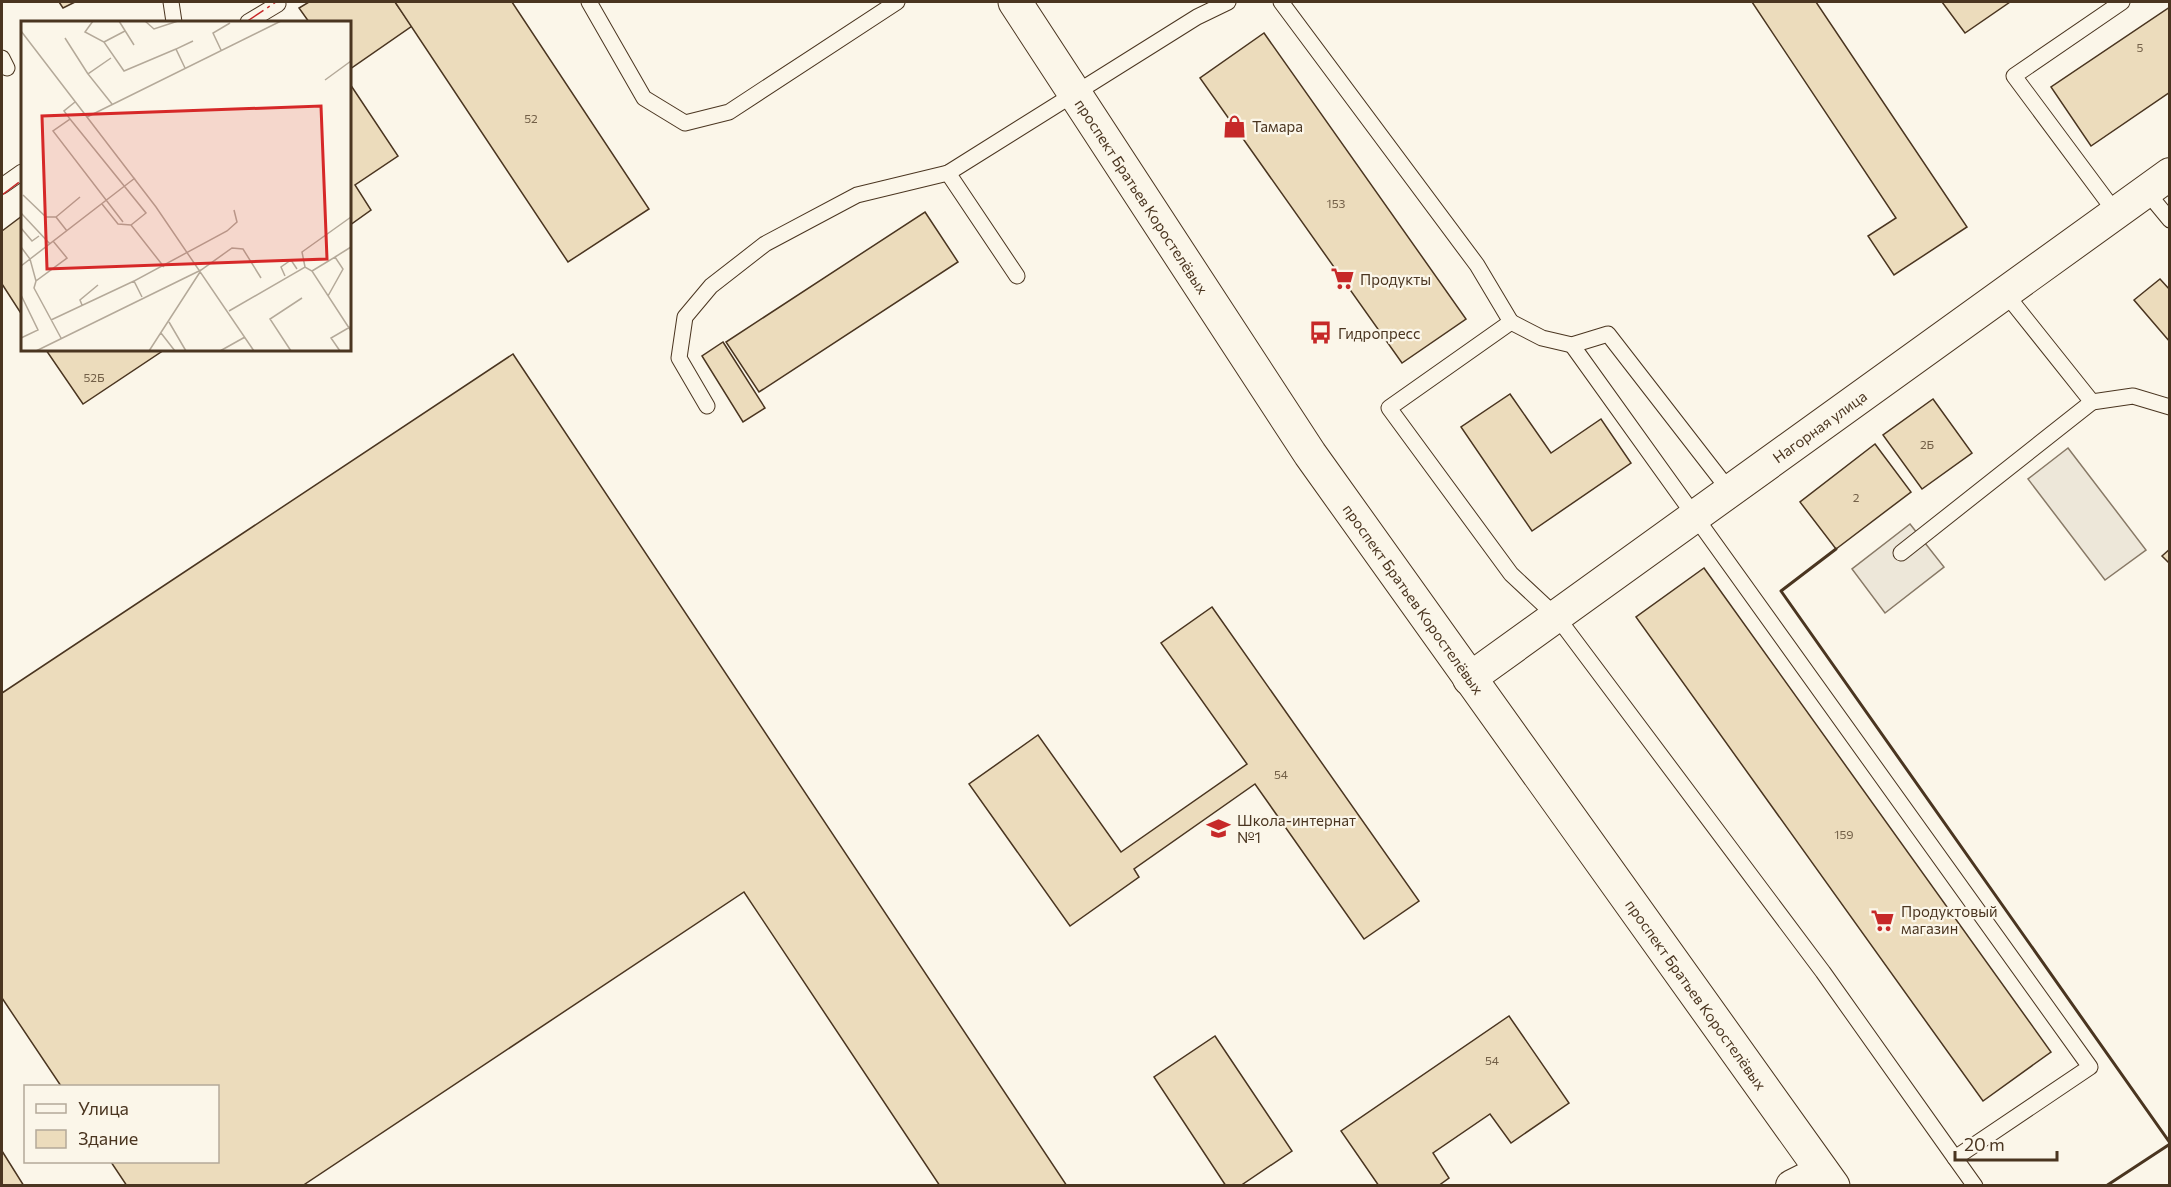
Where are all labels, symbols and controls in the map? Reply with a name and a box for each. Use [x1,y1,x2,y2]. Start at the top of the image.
inset map [21,21,351,351]
house number: 5 [2137,40,2144,54]
street label: проспект Братьев Коростелёвых [1072,95,1212,297]
house number: 52 [524,111,538,125]
shop icon: Тамара [1221,113,1247,139]
place label: Тамара [1252,117,1303,135]
house number: 153 [1327,196,1346,210]
supermarket icon: Продукты [1329,266,1355,292]
place label: Продукты [1360,270,1431,288]
bus stop icon: Гидропресс [1307,320,1333,346]
place label: Гидропресс [1338,324,1420,342]
house number: 52Б [83,370,105,384]
street label: Нагорная улица [1769,387,1870,466]
house number: 2Б [1920,437,1935,451]
house number: 2 [1853,490,1860,504]
street label: проспект Братьев Коростелёвых [1340,500,1488,698]
house number: 54 [1274,767,1288,781]
place label: Школа-интернат №1 [1237,811,1356,846]
school or university icon: Школа-интернат №1 [1206,816,1232,842]
house number: 159 [1834,827,1854,841]
street label: проспект Братьев Коростелёвых [1622,896,1770,1093]
place label: Продуктовый магазин [1901,902,1998,937]
supermarket icon: Продуктовый магазин [1870,907,1896,933]
house number: 54 [1485,1053,1499,1067]
legend [24,1085,219,1163]
text: Улица [78,1097,129,1119]
scale bar [1955,1124,2057,1162]
text: Здание [78,1127,138,1149]
text: 20 m [1964,1133,2005,1155]

